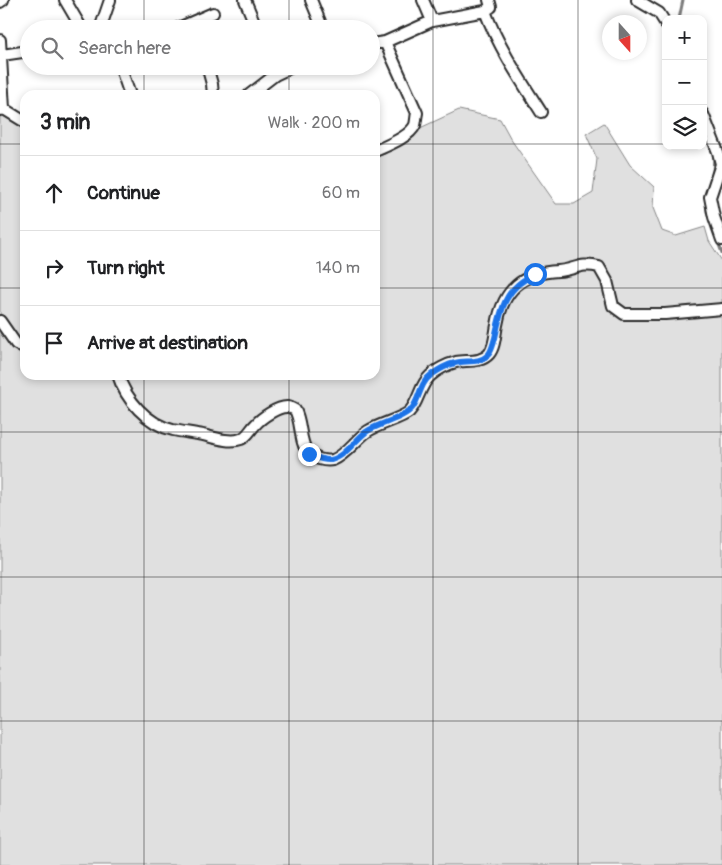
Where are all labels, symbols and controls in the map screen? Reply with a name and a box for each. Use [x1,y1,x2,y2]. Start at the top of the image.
north arrow [602,15,647,60]
map controls [662,15,707,150]
button: + [662,15,707,60]
search box [20,20,380,75]
icon: search [38,34,66,62]
text: Search here [78,36,171,60]
button: − [662,60,707,105]
button: layers [662,105,707,150]
text: 3 min [40,109,90,136]
text: Walk · 200 m [268,113,360,133]
icon: ahead [40,179,68,207]
text: Continue [87,181,160,205]
text: 60 m [322,183,360,203]
icon: right [40,254,68,282]
text: Turn right [87,256,165,280]
text: 140 m [316,258,360,278]
route start [524,263,547,286]
icon: arrive [40,329,68,357]
text: Arrive at destination [87,331,248,355]
route end [298,443,321,466]

